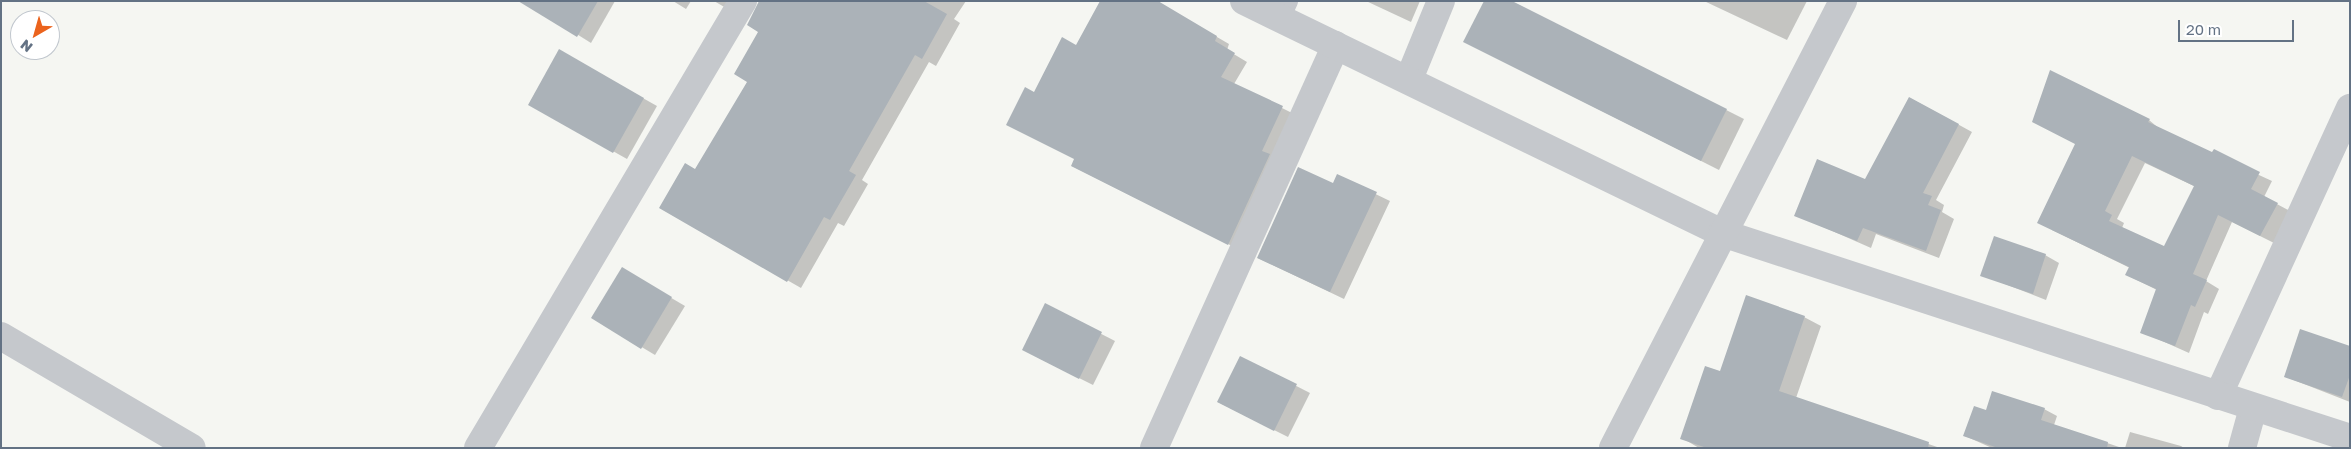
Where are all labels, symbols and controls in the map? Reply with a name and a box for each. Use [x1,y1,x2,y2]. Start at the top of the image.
north arrow [10,10,60,60]
scale bar [2181,10,2297,42]
text: 20 m [2186,20,2221,38]
text: N [17,36,36,56]

